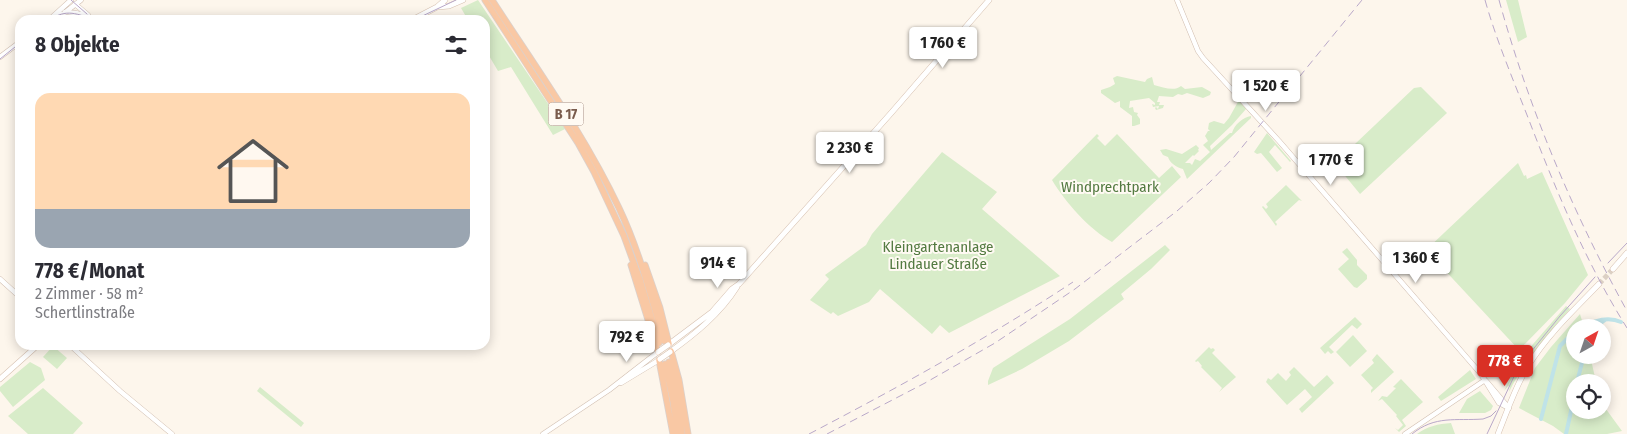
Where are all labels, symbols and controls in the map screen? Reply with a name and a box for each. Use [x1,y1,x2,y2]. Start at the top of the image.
pin: 1 760 € [897,27,989,69]
icon: filters [442,31,470,59]
text: 8 Objekte [35,32,120,58]
text: 1 760 € [920,33,966,52]
pin: 1 520 € [1220,70,1312,112]
text: 1 520 € [1243,76,1289,95]
road number: B 17 [548,102,584,126]
icon: home [208,126,298,216]
pin: 2 230 € [804,132,896,174]
text: 2 230 € [827,138,873,157]
pin: 1 770 € [1285,144,1377,186]
text: 1 770 € [1309,150,1353,169]
park label: Windprechtpark [1061,178,1159,196]
park label: Kleingartenanlage Lindauer Straße [883,238,993,273]
pin: 1 360 € [1370,242,1462,284]
pin: 914 € [683,246,753,289]
text: 1 360 € [1393,248,1439,267]
text: 914 € [701,253,735,272]
text: 778 €/Monat [35,258,144,284]
text: 2 Zimmer · 58 m² [35,284,144,303]
text: Schertlinstraße [35,303,135,322]
north arrow [1566,319,1611,364]
map controls [1566,319,1611,419]
pin: 792 € [592,320,662,363]
text: 792 € [610,327,644,346]
pin: 778 € [1470,344,1540,387]
text: 778 € [1488,351,1522,370]
button: locate [1566,374,1611,419]

